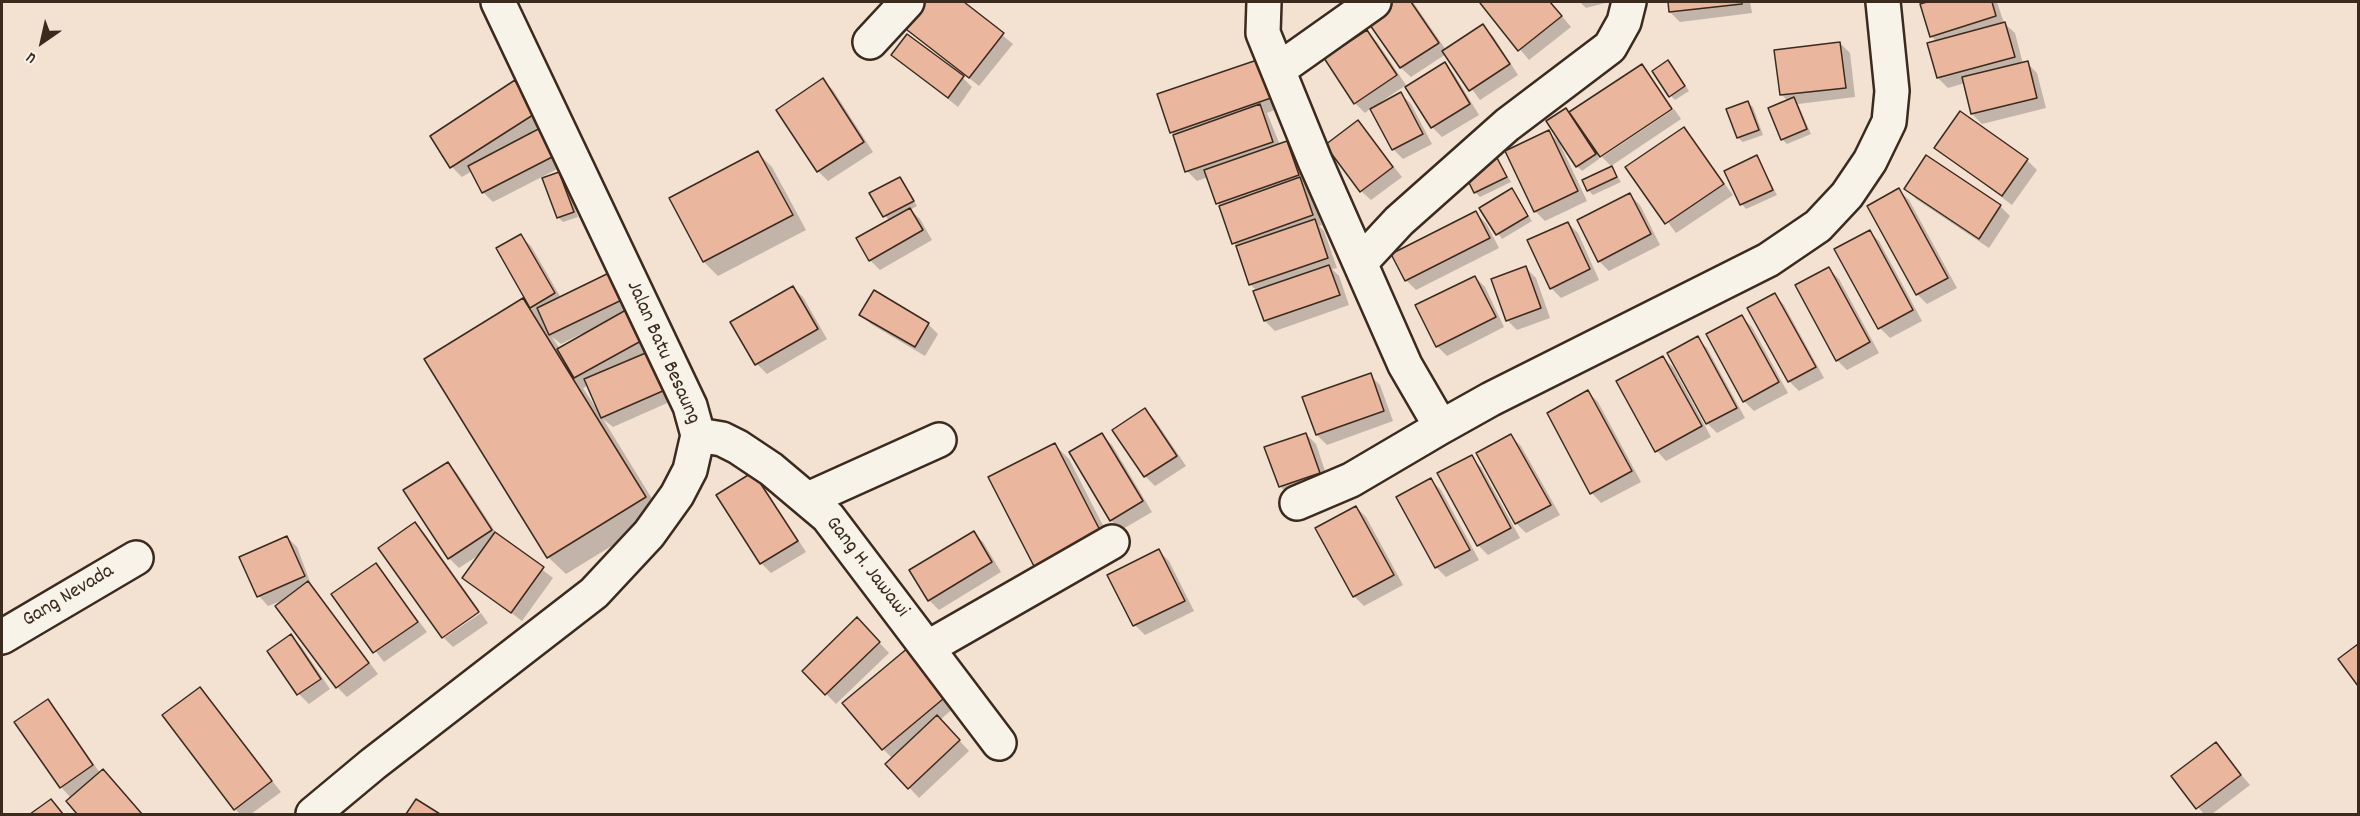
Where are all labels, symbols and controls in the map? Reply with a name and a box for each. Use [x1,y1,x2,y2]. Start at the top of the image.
north arrow [12,12,72,72]
text: U [22,46,41,69]
street label: Jalan Batu Besaung [619,277,705,429]
street label: Gang H. Jawawi [819,512,913,624]
street label: Gang Nevada [19,560,119,634]

